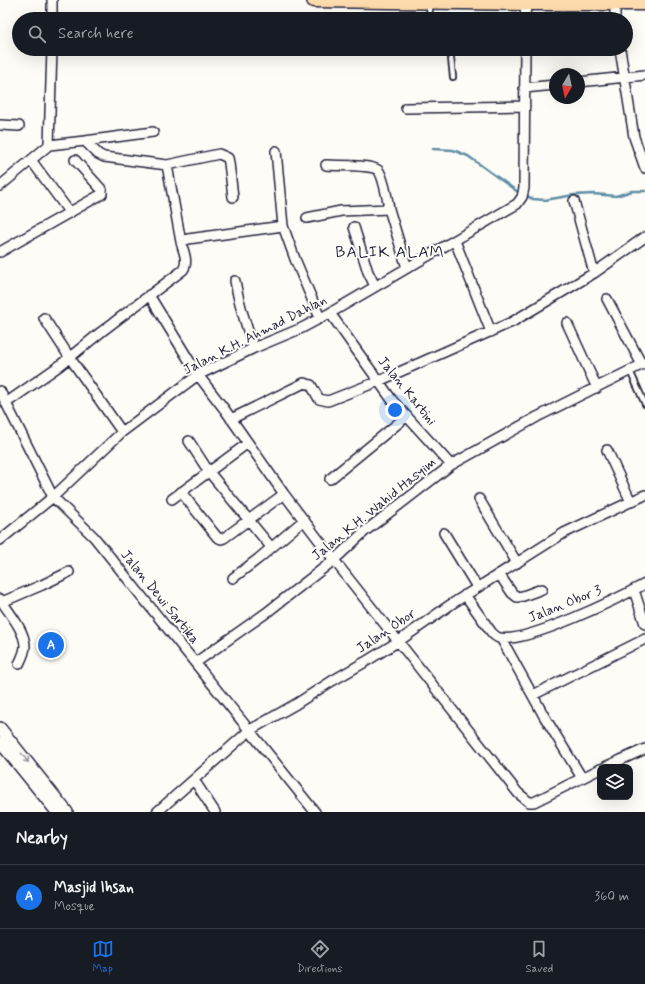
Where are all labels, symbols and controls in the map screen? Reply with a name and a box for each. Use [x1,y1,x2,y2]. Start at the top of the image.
search box [12,12,633,56]
icon: search [26,23,48,45]
text: Search here [58,24,134,44]
north arrow [549,68,585,104]
district label: BALIK ALAM [335,242,445,263]
street label: Jalan K.H. Ahmad Dahlan [180,291,330,379]
street label: Jalan Kartini [374,353,440,429]
your location [385,400,405,420]
street label: Jalan K.H. Wahid Hasyim [308,453,440,565]
street label: Jalan Dewi Sartika [117,546,203,648]
street label: Jalan Obor 3 [526,581,604,627]
street label: Jalan Obor [353,605,419,657]
pin: A [38,630,64,660]
one-way arrow [20,753,29,764]
map controls [597,764,633,800]
button: layers [597,764,633,800]
text: Nearby [16,827,68,849]
text: Masjid Ihsan [54,878,134,898]
text: A [25,888,33,905]
text: 360 m [594,888,629,905]
text: Mosque [54,898,95,915]
tab: Map [92,938,114,976]
tab: Directions [297,938,342,976]
tab: Saved [526,938,553,976]

